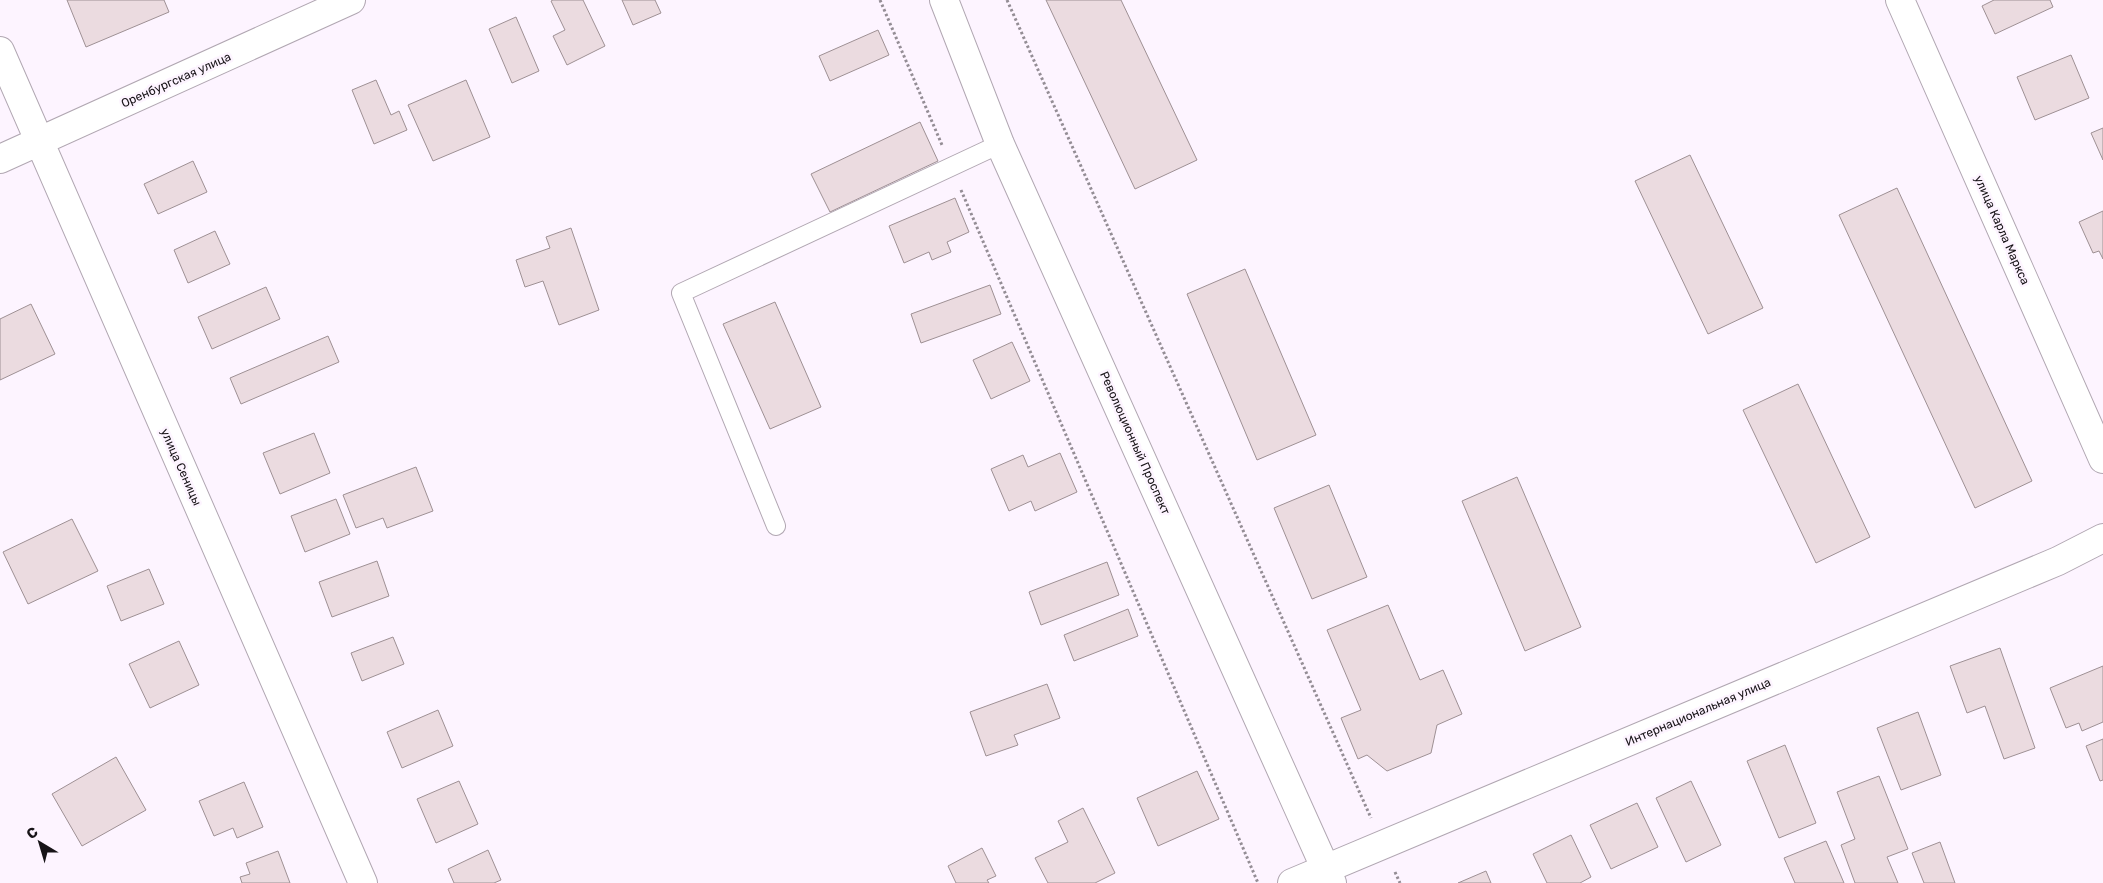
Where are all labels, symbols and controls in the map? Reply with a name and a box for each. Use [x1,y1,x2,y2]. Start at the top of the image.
street label: Оренбургская улица [119,49,233,111]
street label: улица Карла Маркса [1972,173,2032,287]
street label: Революционный Проспект [1097,369,1173,517]
street label: улица Сеницы [158,426,204,508]
street label: Интернациональная улица [1623,675,1773,749]
north arrow [15,818,65,868]
text: С [23,823,42,843]

